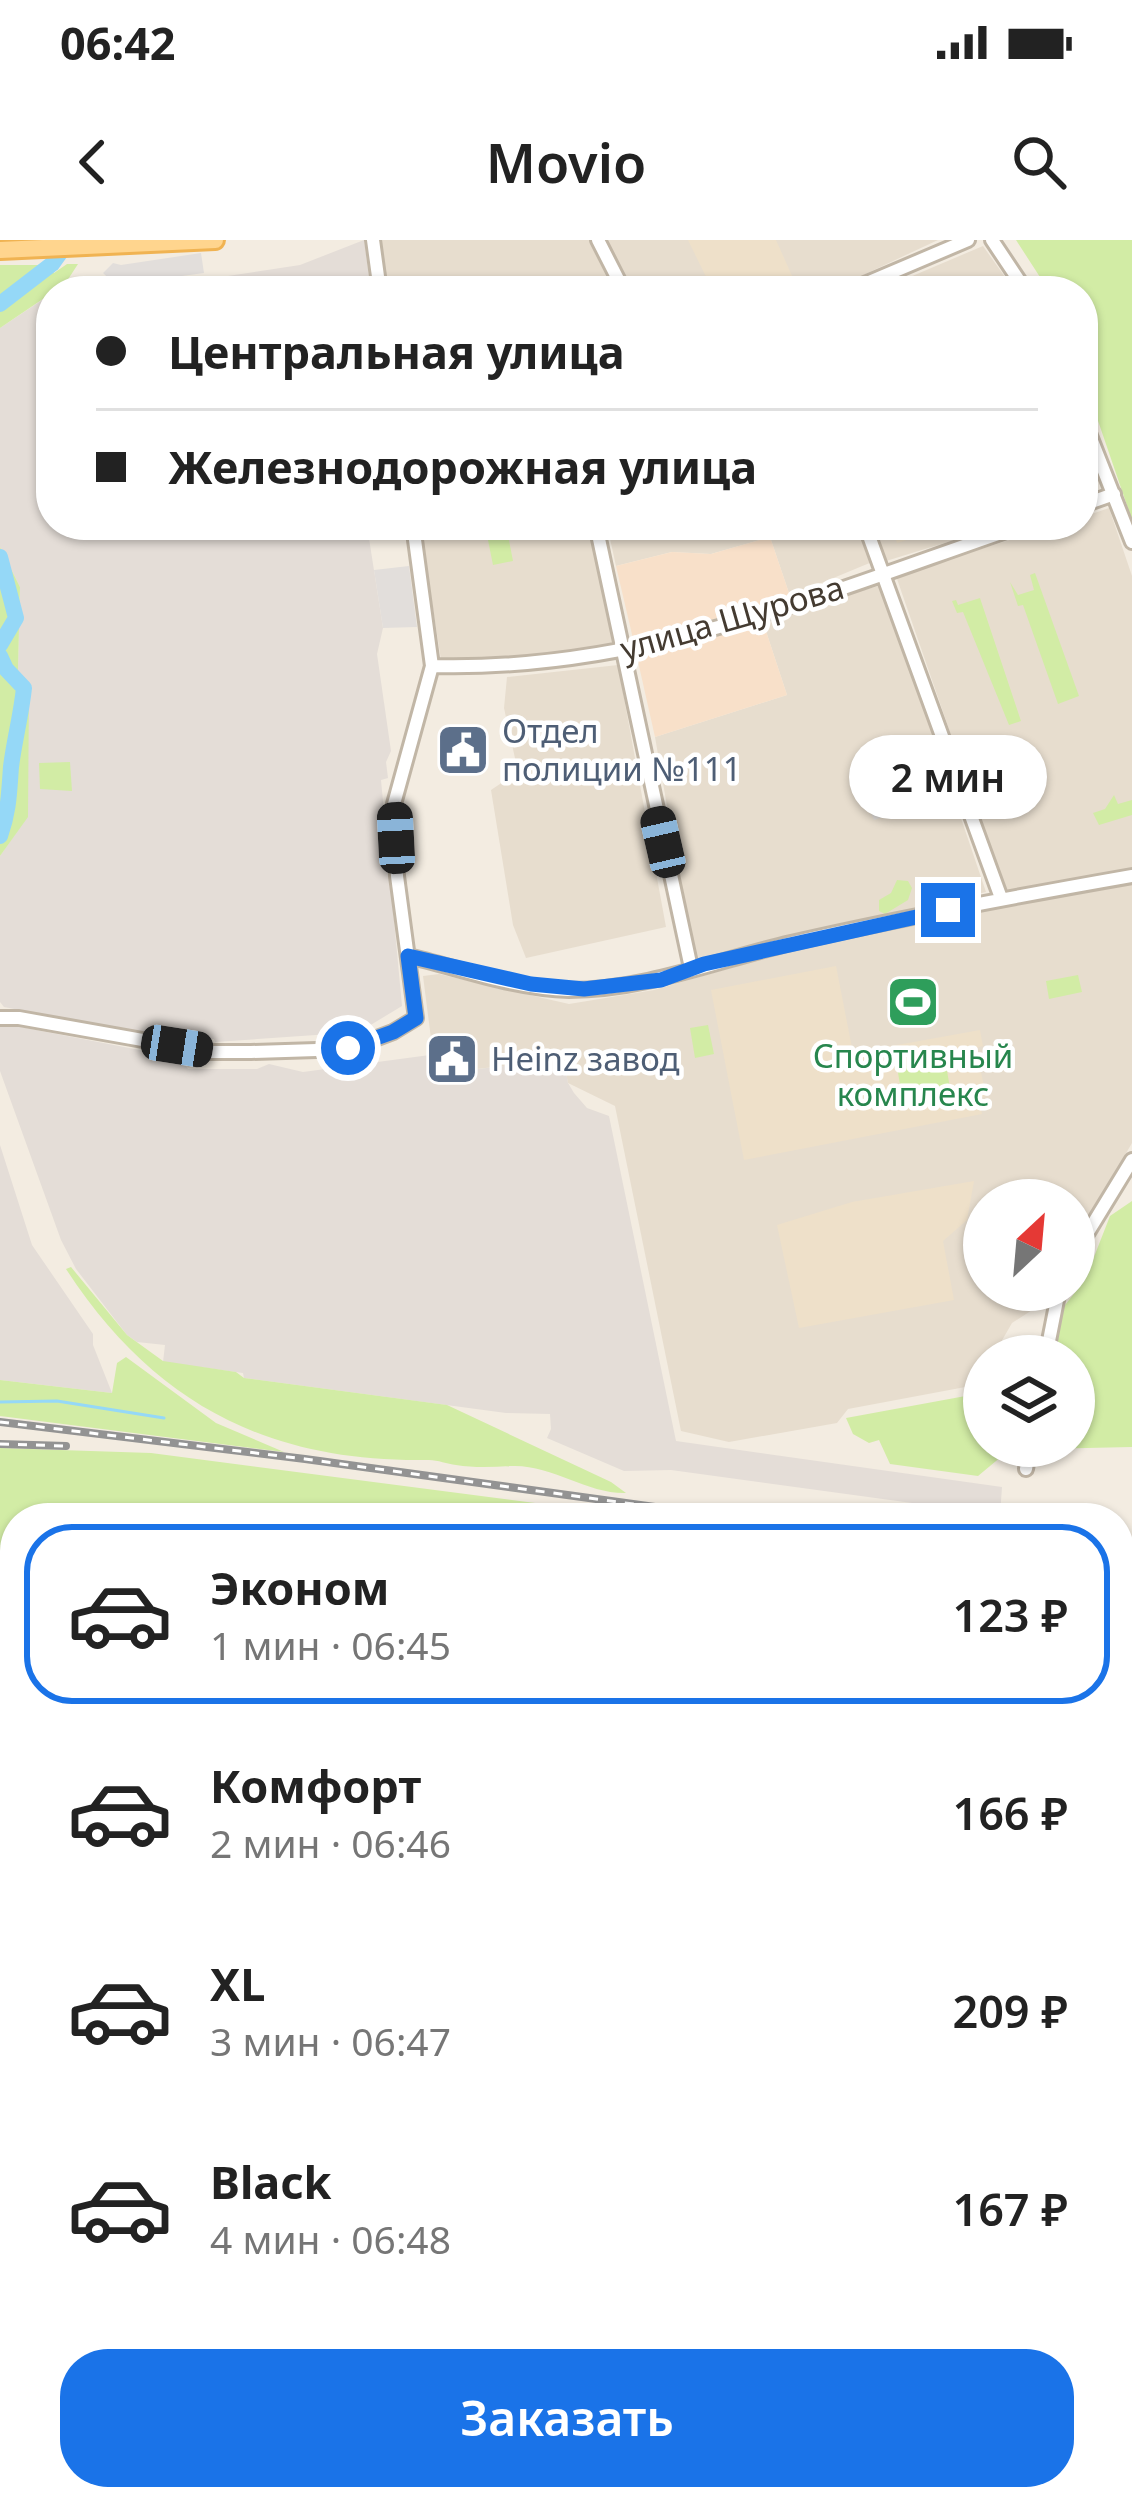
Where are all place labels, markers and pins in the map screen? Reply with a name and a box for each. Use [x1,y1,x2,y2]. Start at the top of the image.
place label: Отдел полиции №111 [502,708,742,791]
public building icon: Отдел полиции №111 [435,722,491,778]
sports icon: Спортивный комплекс [885,974,941,1030]
public building icon: Heinz завод [424,1031,480,1087]
place label: Спортивный комплекс [813,1033,1013,1116]
place label: Heinz завод [491,1036,679,1081]

